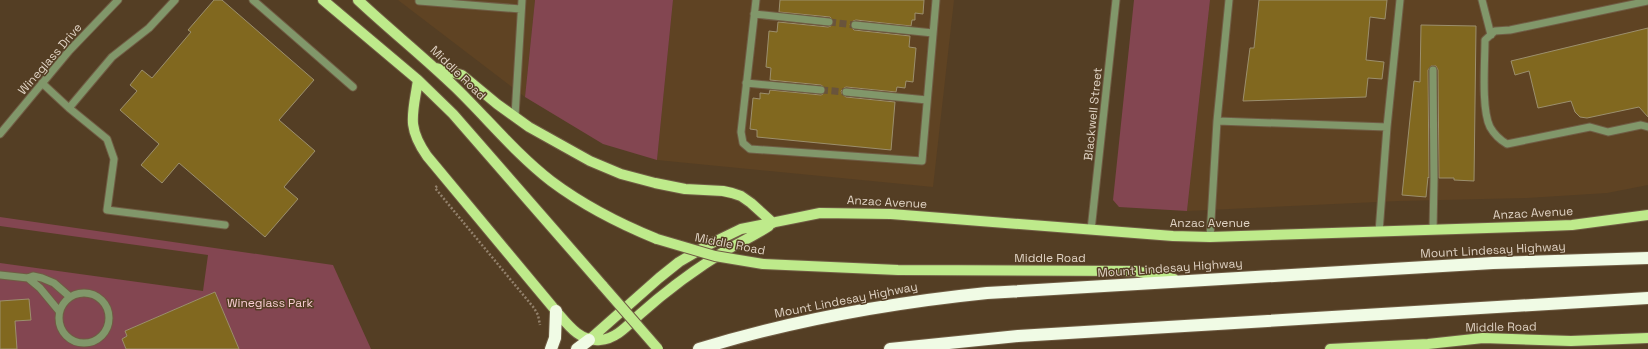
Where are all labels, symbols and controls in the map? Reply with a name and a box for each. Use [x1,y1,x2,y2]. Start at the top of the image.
street label: Wineglass Drive [14,20,86,98]
street label: Middle Road [427,42,489,104]
street label: Blackwell Street [1080,67,1106,161]
street label: Anzac Avenue [846,192,928,212]
street label: Anzac Avenue [1492,203,1574,223]
street label: Anzac Avenue [1170,215,1250,231]
street label: Middle Road [693,229,767,259]
street label: Mount Lindesay Highway [1420,238,1566,262]
street label: Middle Road [1014,250,1086,266]
street label: Mount Lindesay Highway [1097,255,1243,281]
street label: Mount Lindesay Highway [773,278,919,322]
park label: Wineglass Park [227,295,314,311]
street label: Middle Road [1465,318,1537,336]

